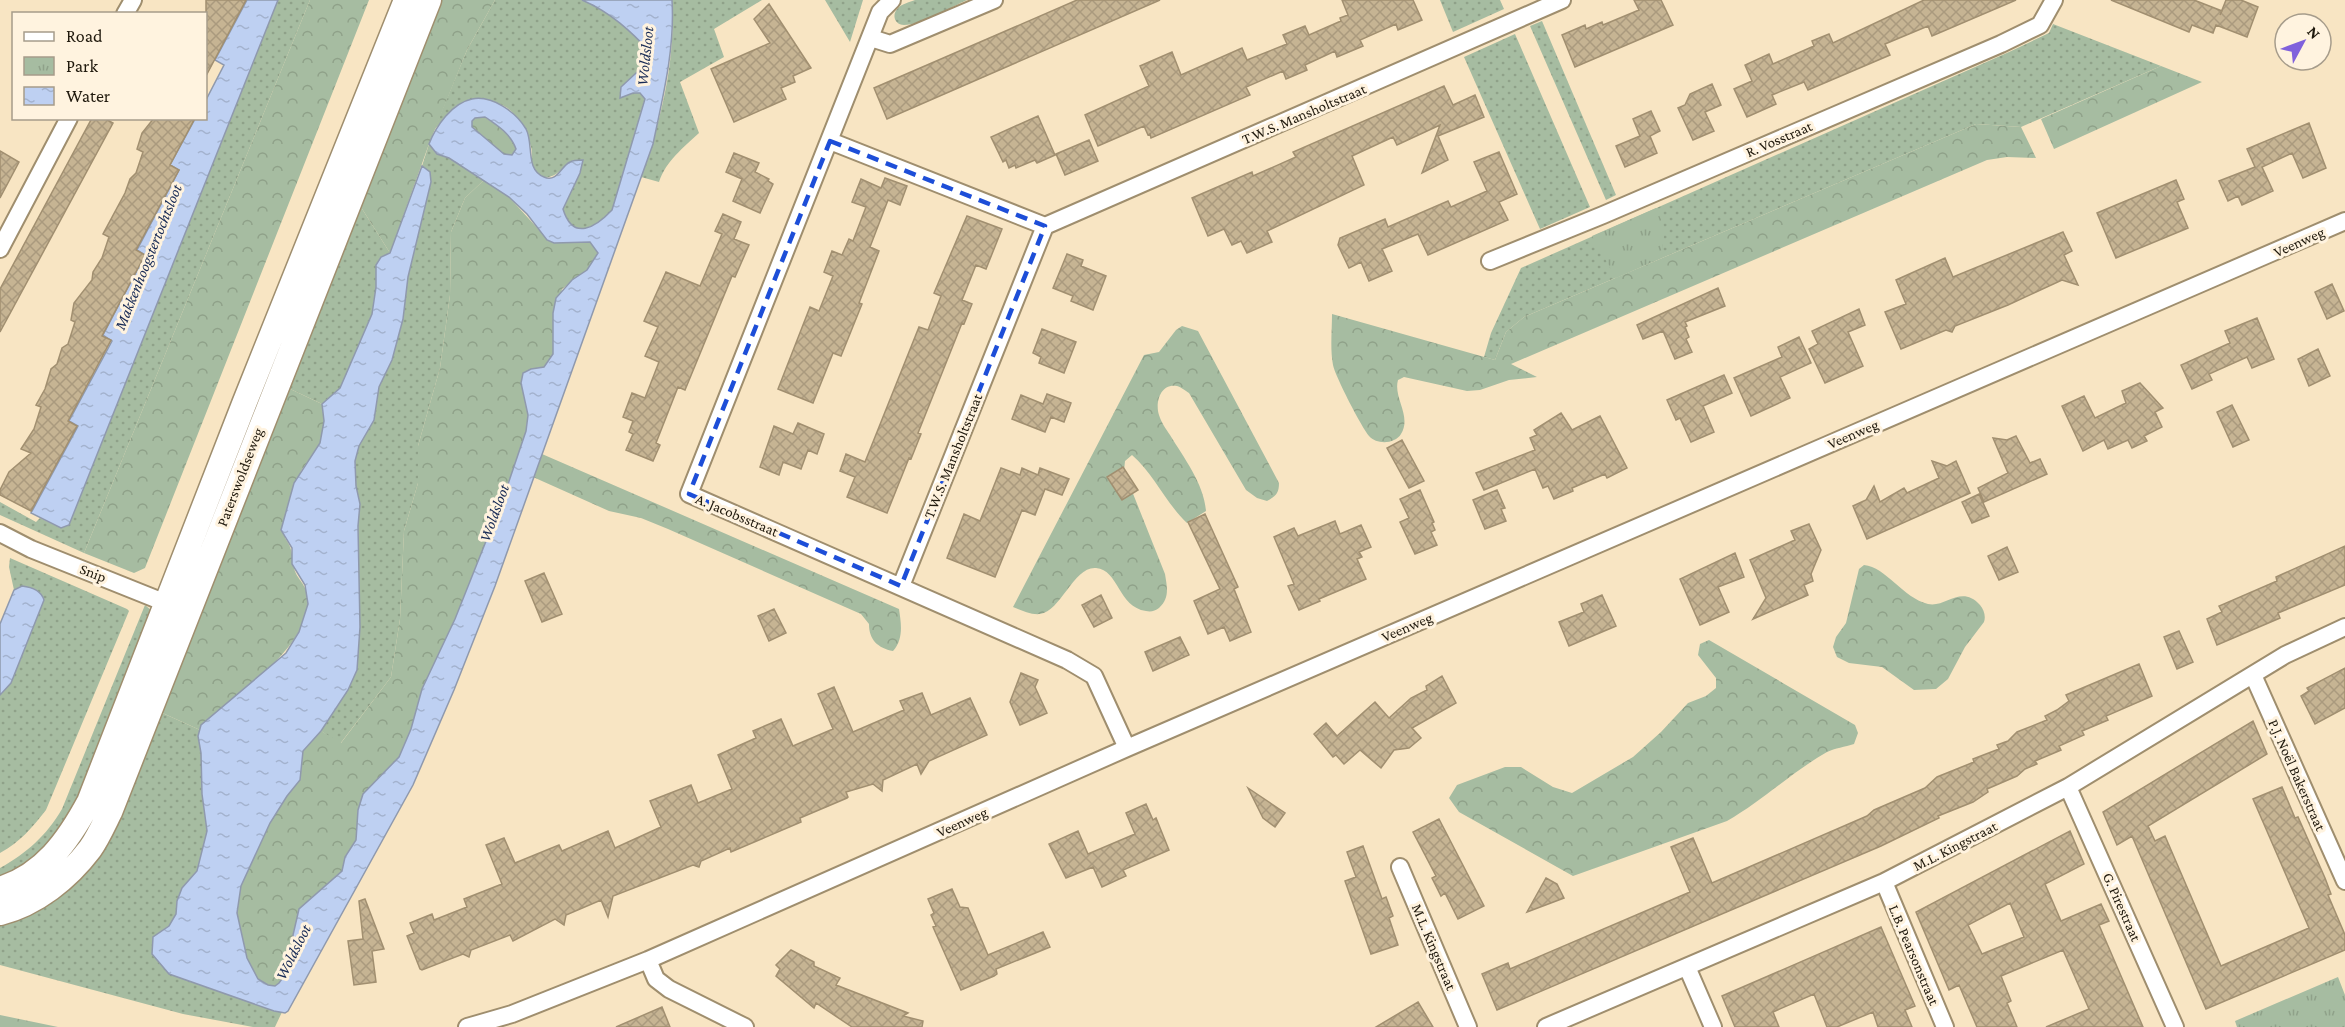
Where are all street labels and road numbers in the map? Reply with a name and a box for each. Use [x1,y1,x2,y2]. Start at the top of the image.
street label: T.W.S. Mansholtstraat [1240,80,1369,147]
street label: R. Vosstraat [1743,117,1816,160]
street label: Veenweg [2271,224,2327,261]
street label: T.W.S. Mansholtstraat [921,390,986,521]
street label: Veenweg [1825,416,1881,453]
street label: Paterswoldseweg [214,426,267,529]
street label: A. Jacobsstraat [693,490,782,541]
street label: Snip [77,561,109,586]
street label: Veenweg [1379,609,1435,646]
street label: P.J. Noël Bakerstraat [2264,717,2329,835]
street label: Veenweg [934,804,990,841]
street label: M.L. Kingstraat [1910,817,2001,875]
street label: G. Pirestraat [2100,870,2145,945]
street label: M.L. Kingstraat [1408,901,1460,994]
street label: L.B. Pearsonstraat [1886,902,1943,1009]

